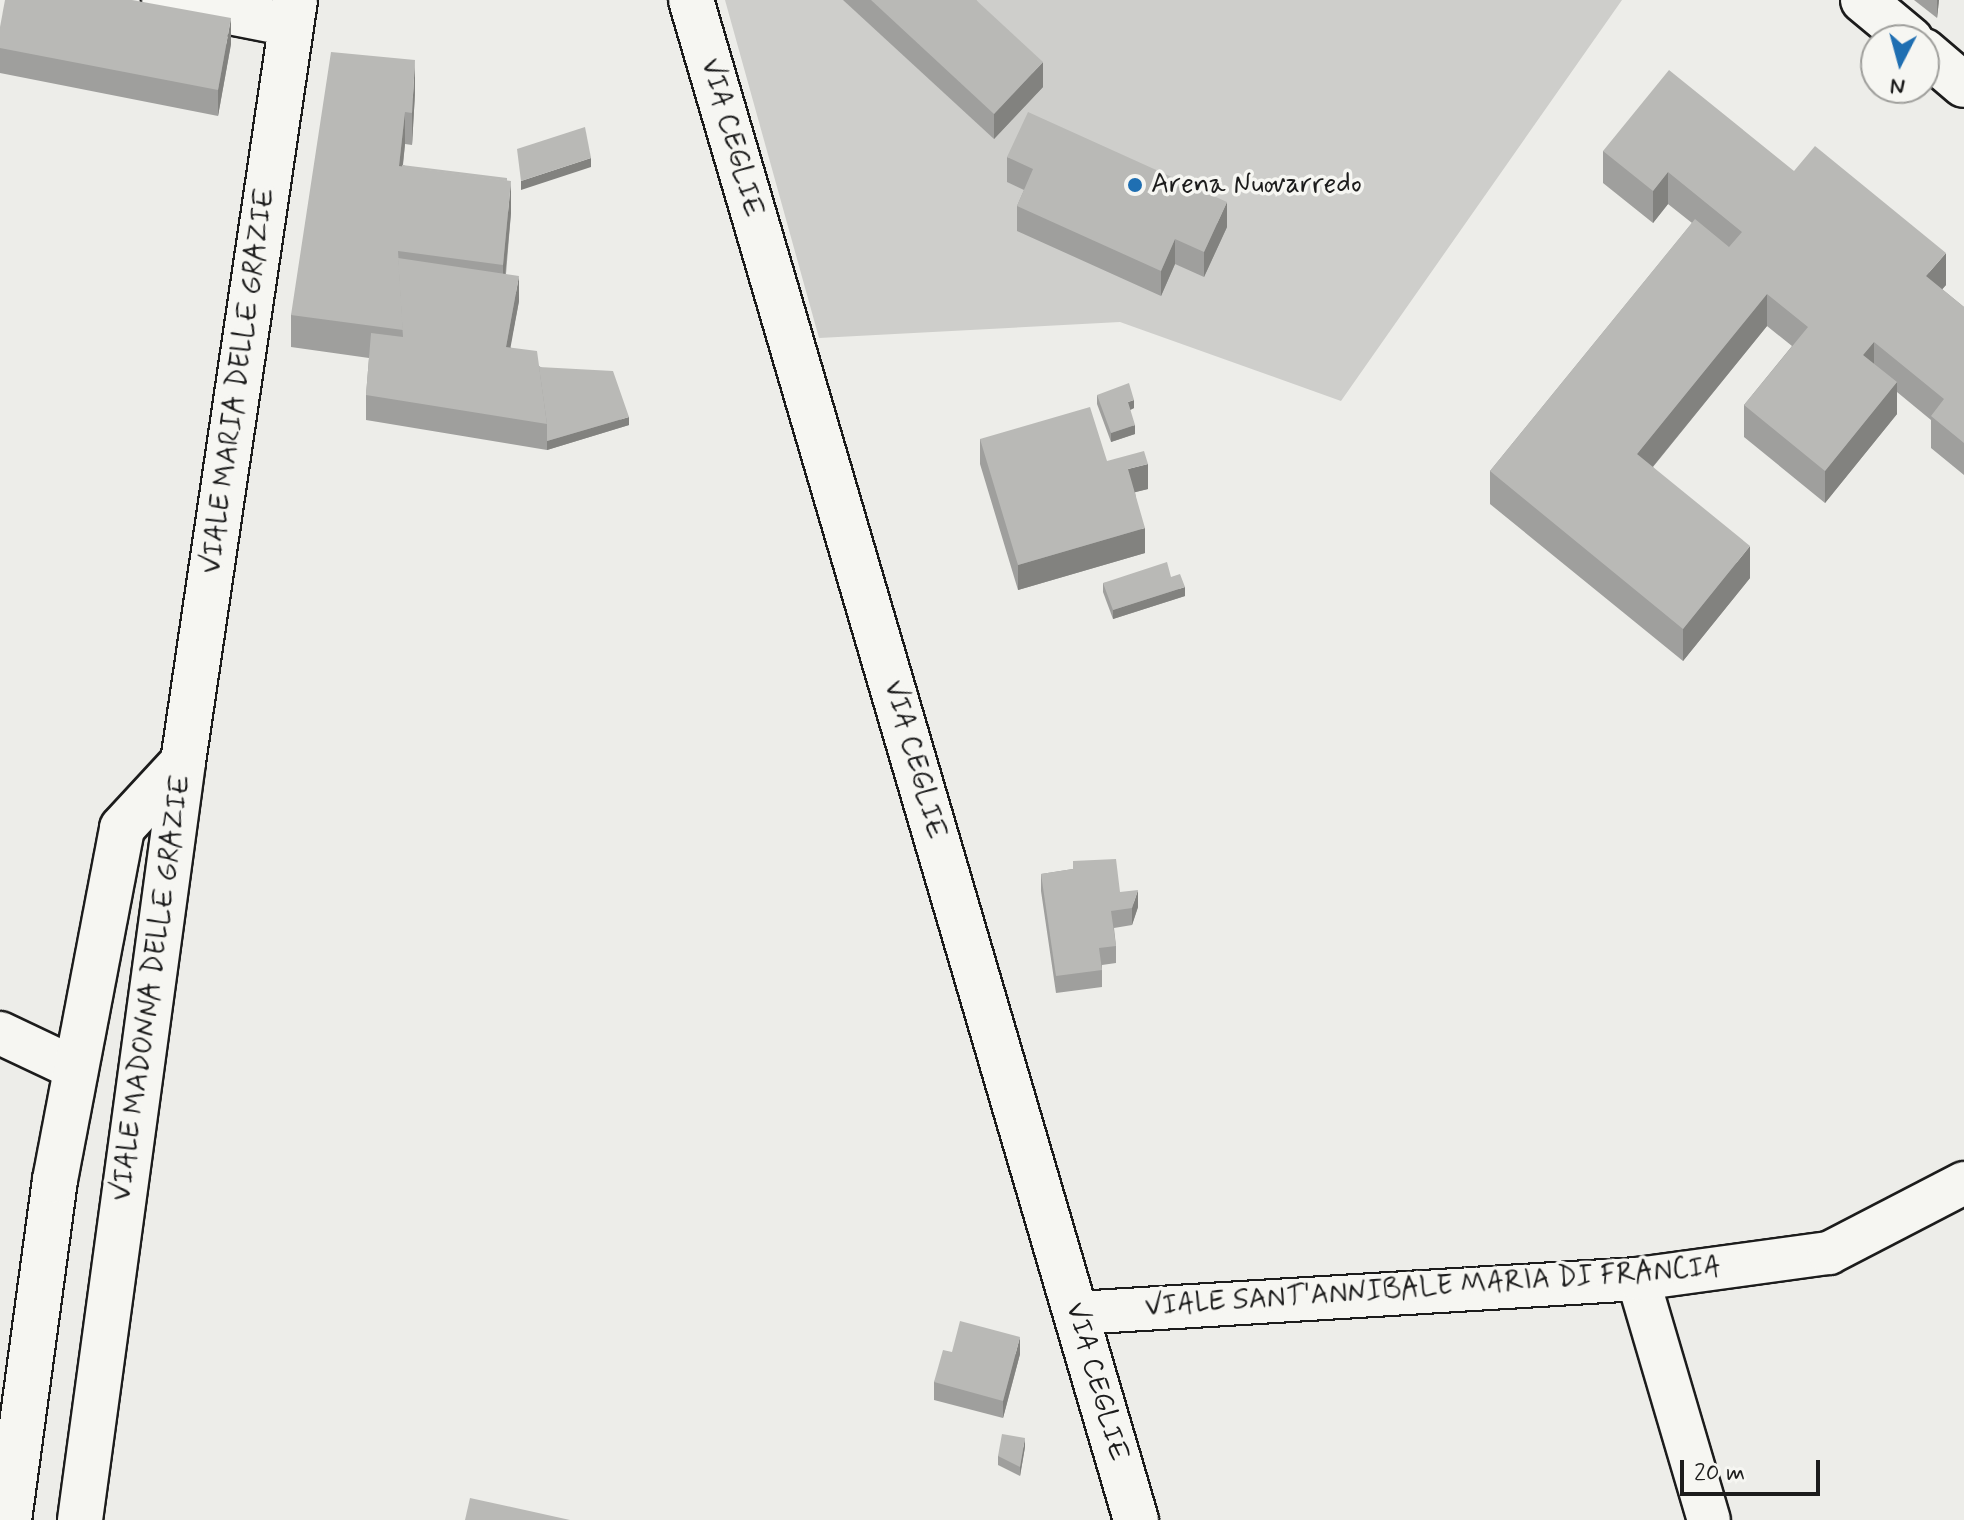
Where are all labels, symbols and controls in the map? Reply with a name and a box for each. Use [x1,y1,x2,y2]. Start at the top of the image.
north arrow [1860,24,1940,104]
street label: VIA CEGLIE [693,56,769,220]
text: N [1889,71,1906,101]
place label: Arena Nuovarredo [1151,168,1362,202]
marker: Arena Nuovarredo [1126,176,1144,194]
street label: VIALE MARIA DELLE GRAZIE [195,186,283,576]
street label: VIA CEGLIE [876,678,952,842]
street label: VIALE MADONNA DELLE GRAZIE [106,773,198,1203]
street label: VIALE SANT'ANNIBALE MARIA DI FRANCIA [1143,1251,1723,1325]
street label: VIA CEGLIE [1058,1300,1134,1464]
scale bar [1684,1444,1824,1494]
text: 20 m [1694,1458,1745,1489]

